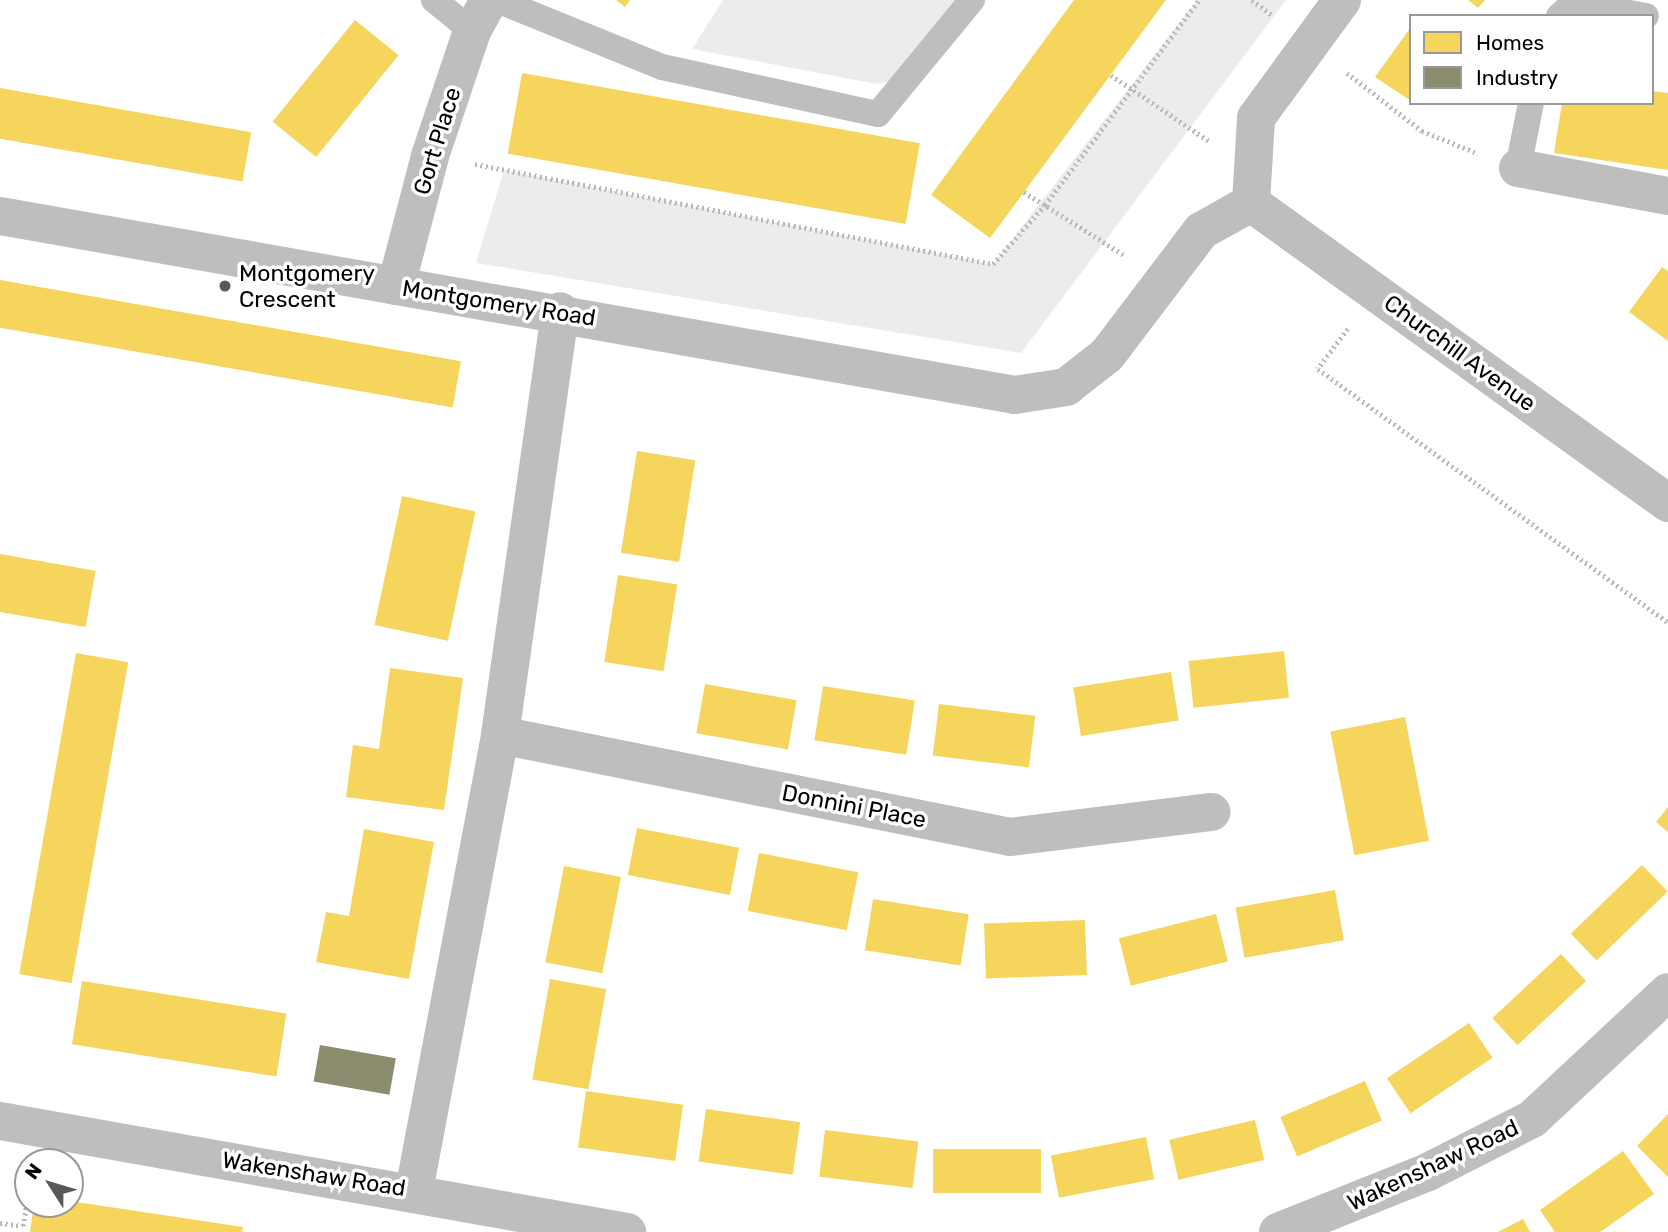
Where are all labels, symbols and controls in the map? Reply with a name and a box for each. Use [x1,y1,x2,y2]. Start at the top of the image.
legend [1409,14,1654,105]
text: Homes [1476,30,1544,55]
text: Industry [1476,65,1558,90]
street label: Gort Place [408,84,466,198]
place label: Montgomery Crescent [239,259,375,313]
street label: Montgomery Road [400,274,598,332]
marker: Montgomery Crescent [217,278,233,294]
street label: Churchill Avenue [1379,289,1541,417]
street label: Donnini Place [780,778,928,834]
street label: Wakenshaw Road [1343,1113,1523,1217]
street label: Wakenshaw Road [220,1146,408,1202]
north arrow [14,1148,84,1218]
text: N [20,1159,47,1184]

